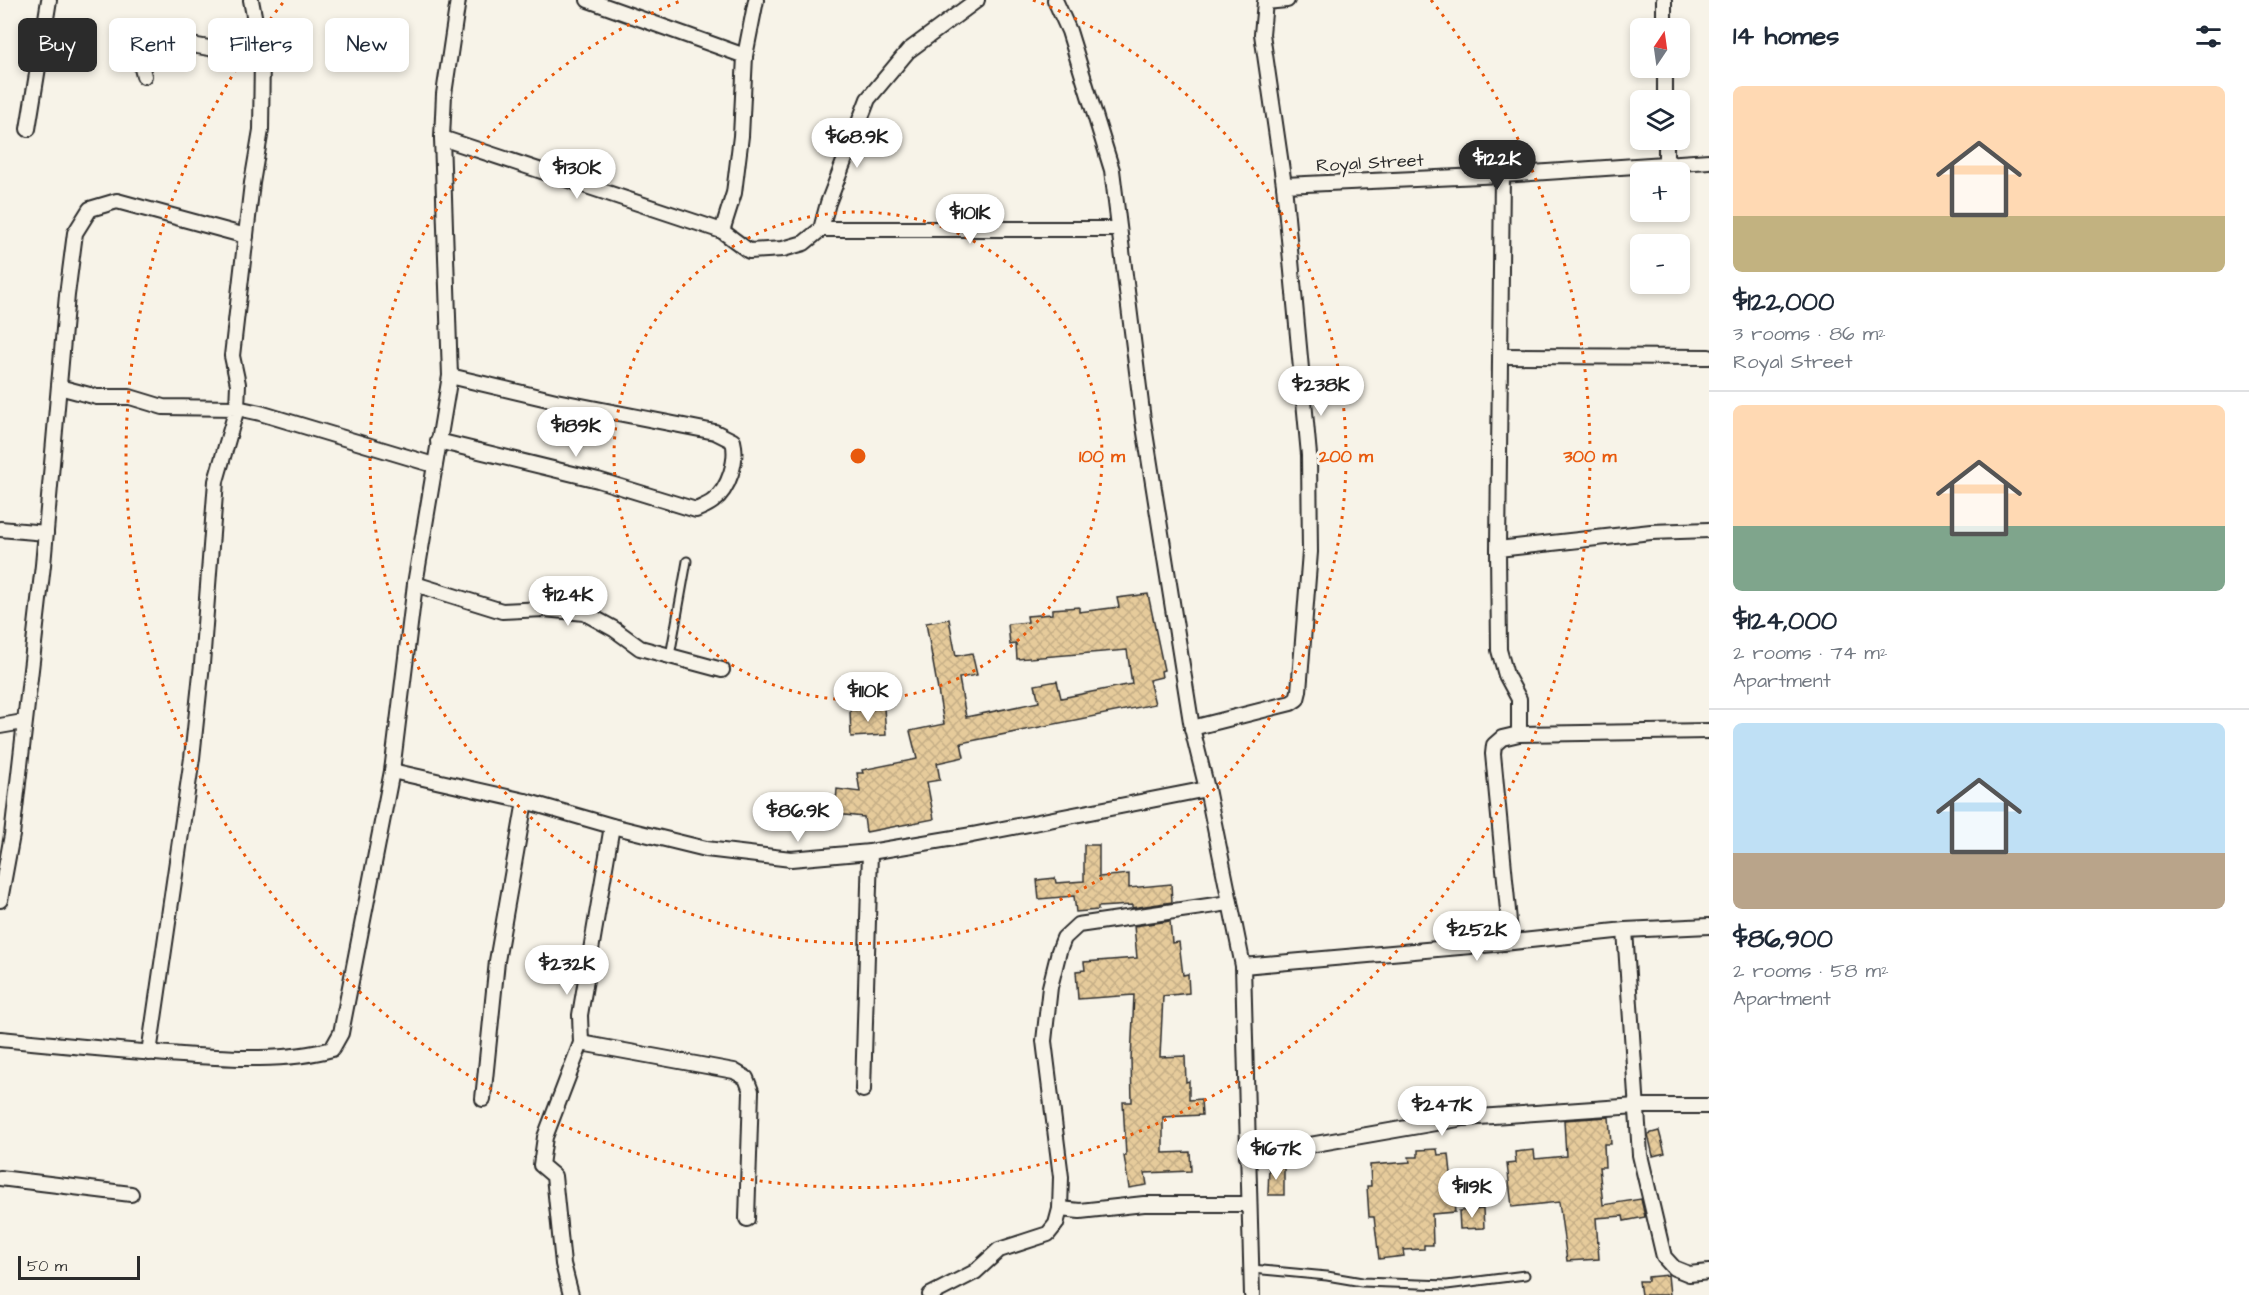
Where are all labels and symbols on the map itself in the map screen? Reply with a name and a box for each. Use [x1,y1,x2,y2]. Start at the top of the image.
north arrow [1630,18,1690,78]
pin: $68.9K [808,118,906,169]
pin: $122K [1455,140,1539,191]
street label: Royal Street [1316,148,1425,179]
pin: $130K [535,149,619,200]
pin: $101K [928,194,1012,245]
pin: $238K [1279,366,1363,417]
pin: $189K [534,407,618,458]
text: 100 m [1079,444,1126,469]
text: 200 m [1318,444,1374,469]
text: 300 m [1562,444,1618,469]
centre of rings [848,446,868,466]
pin: $124K [526,576,610,627]
pin: $110K [826,672,910,723]
pin: $86.9K [749,792,847,843]
pin: $252K [1435,911,1519,962]
pin: $232K [525,945,609,996]
pin: $247K [1400,1086,1484,1137]
pin: $167K [1234,1130,1318,1181]
pin: $119K [1430,1168,1514,1219]
scale bar [18,1253,140,1280]

